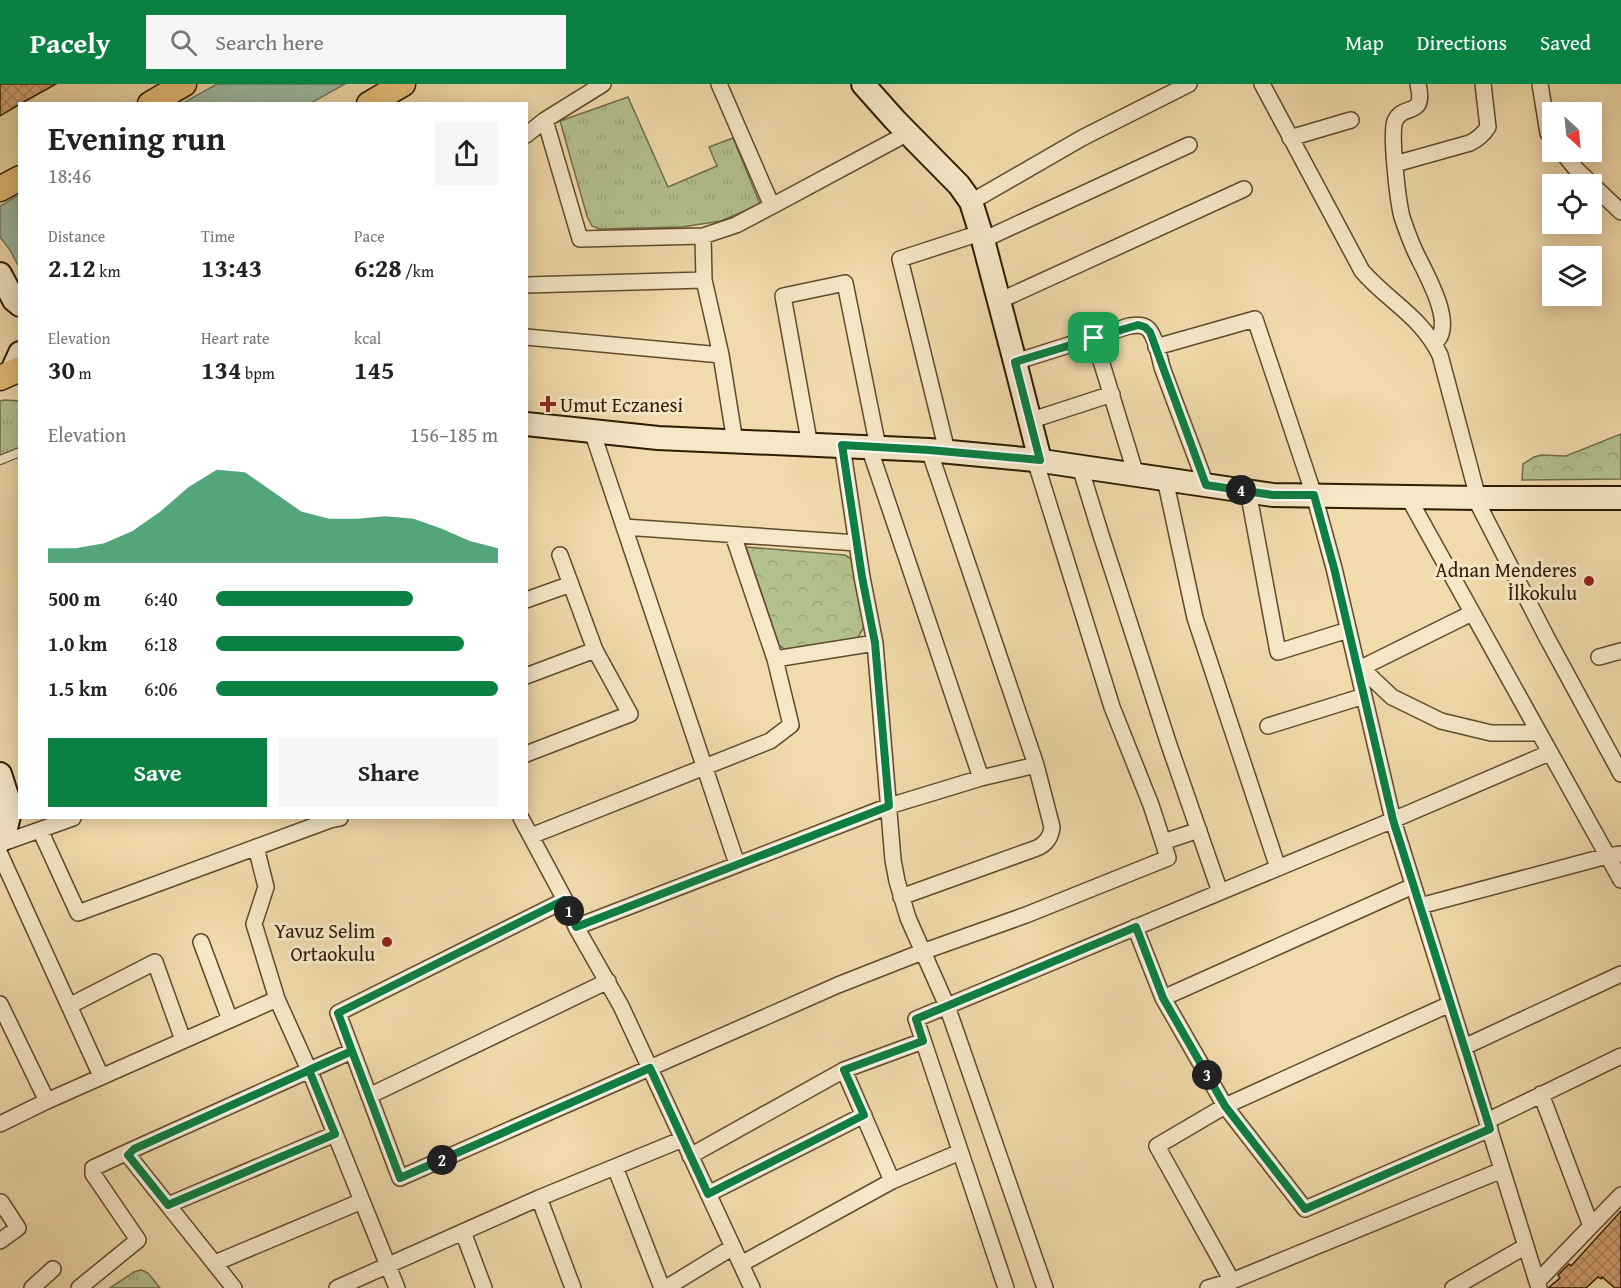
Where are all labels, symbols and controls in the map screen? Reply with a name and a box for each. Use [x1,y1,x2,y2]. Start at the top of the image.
search box [146,15,566,69]
text: Pacely [30,22,110,63]
icon: search [167,26,200,59]
text: Search here [215,26,324,58]
text: Map [1345,27,1384,58]
text: Directions [1417,27,1507,58]
text: Saved [1540,27,1591,58]
north arrow [1542,102,1602,162]
map controls [1542,102,1602,306]
text: Evening run [48,114,225,162]
button: share [435,122,498,185]
text: 18:46 [48,161,91,190]
button: locate [1542,174,1602,234]
text: Distance [48,224,105,248]
text: Time [201,224,235,248]
text: Pace [354,224,385,248]
button: layers [1542,246,1602,306]
text: 2.12 [48,248,96,287]
text: 13:43 [201,248,262,287]
text: 6:28 [354,248,402,287]
text: km [96,259,120,283]
text: /km [402,259,434,283]
pin [1068,312,1119,363]
icon: arrive [1077,321,1110,354]
text: Elevation [48,326,111,350]
text: Heart rate [201,326,270,350]
text: kcal [354,326,381,350]
text: 30 [48,350,75,389]
text: 134 [201,350,241,389]
text: 145 [354,350,394,389]
text: m [75,361,92,385]
text: bpm [241,361,275,385]
place label: Umut Eczanesi [560,390,684,419]
marker: Umut Eczanesi [541,397,555,411]
text: Elevation [48,420,126,449]
text: 156–185 m [410,420,498,449]
pin: 4 [1226,475,1256,505]
text: 4 [1237,478,1245,502]
place label: Adnan Menderes İlkokulu [1436,555,1577,607]
marker: Adnan Menderes İlkokulu [1582,574,1596,588]
text: 500 m [48,584,101,613]
text: 6:40 [144,584,178,613]
text: 1.0 km [48,629,107,658]
text: 6:18 [144,629,178,658]
text: 1.5 km [48,674,107,703]
text: 6:06 [144,674,178,703]
button: Save [48,738,267,807]
button: Share [279,738,498,807]
pin: 1 [554,896,584,926]
text: 1 [565,899,573,923]
place label: Yavuz Selim Ortaokulu [274,916,376,968]
marker: Yavuz Selim Ortaokulu [380,935,394,949]
pin: 3 [1192,1060,1222,1090]
text: 3 [1203,1063,1211,1087]
pin: 2 [427,1145,457,1175]
text: 2 [438,1148,446,1172]

